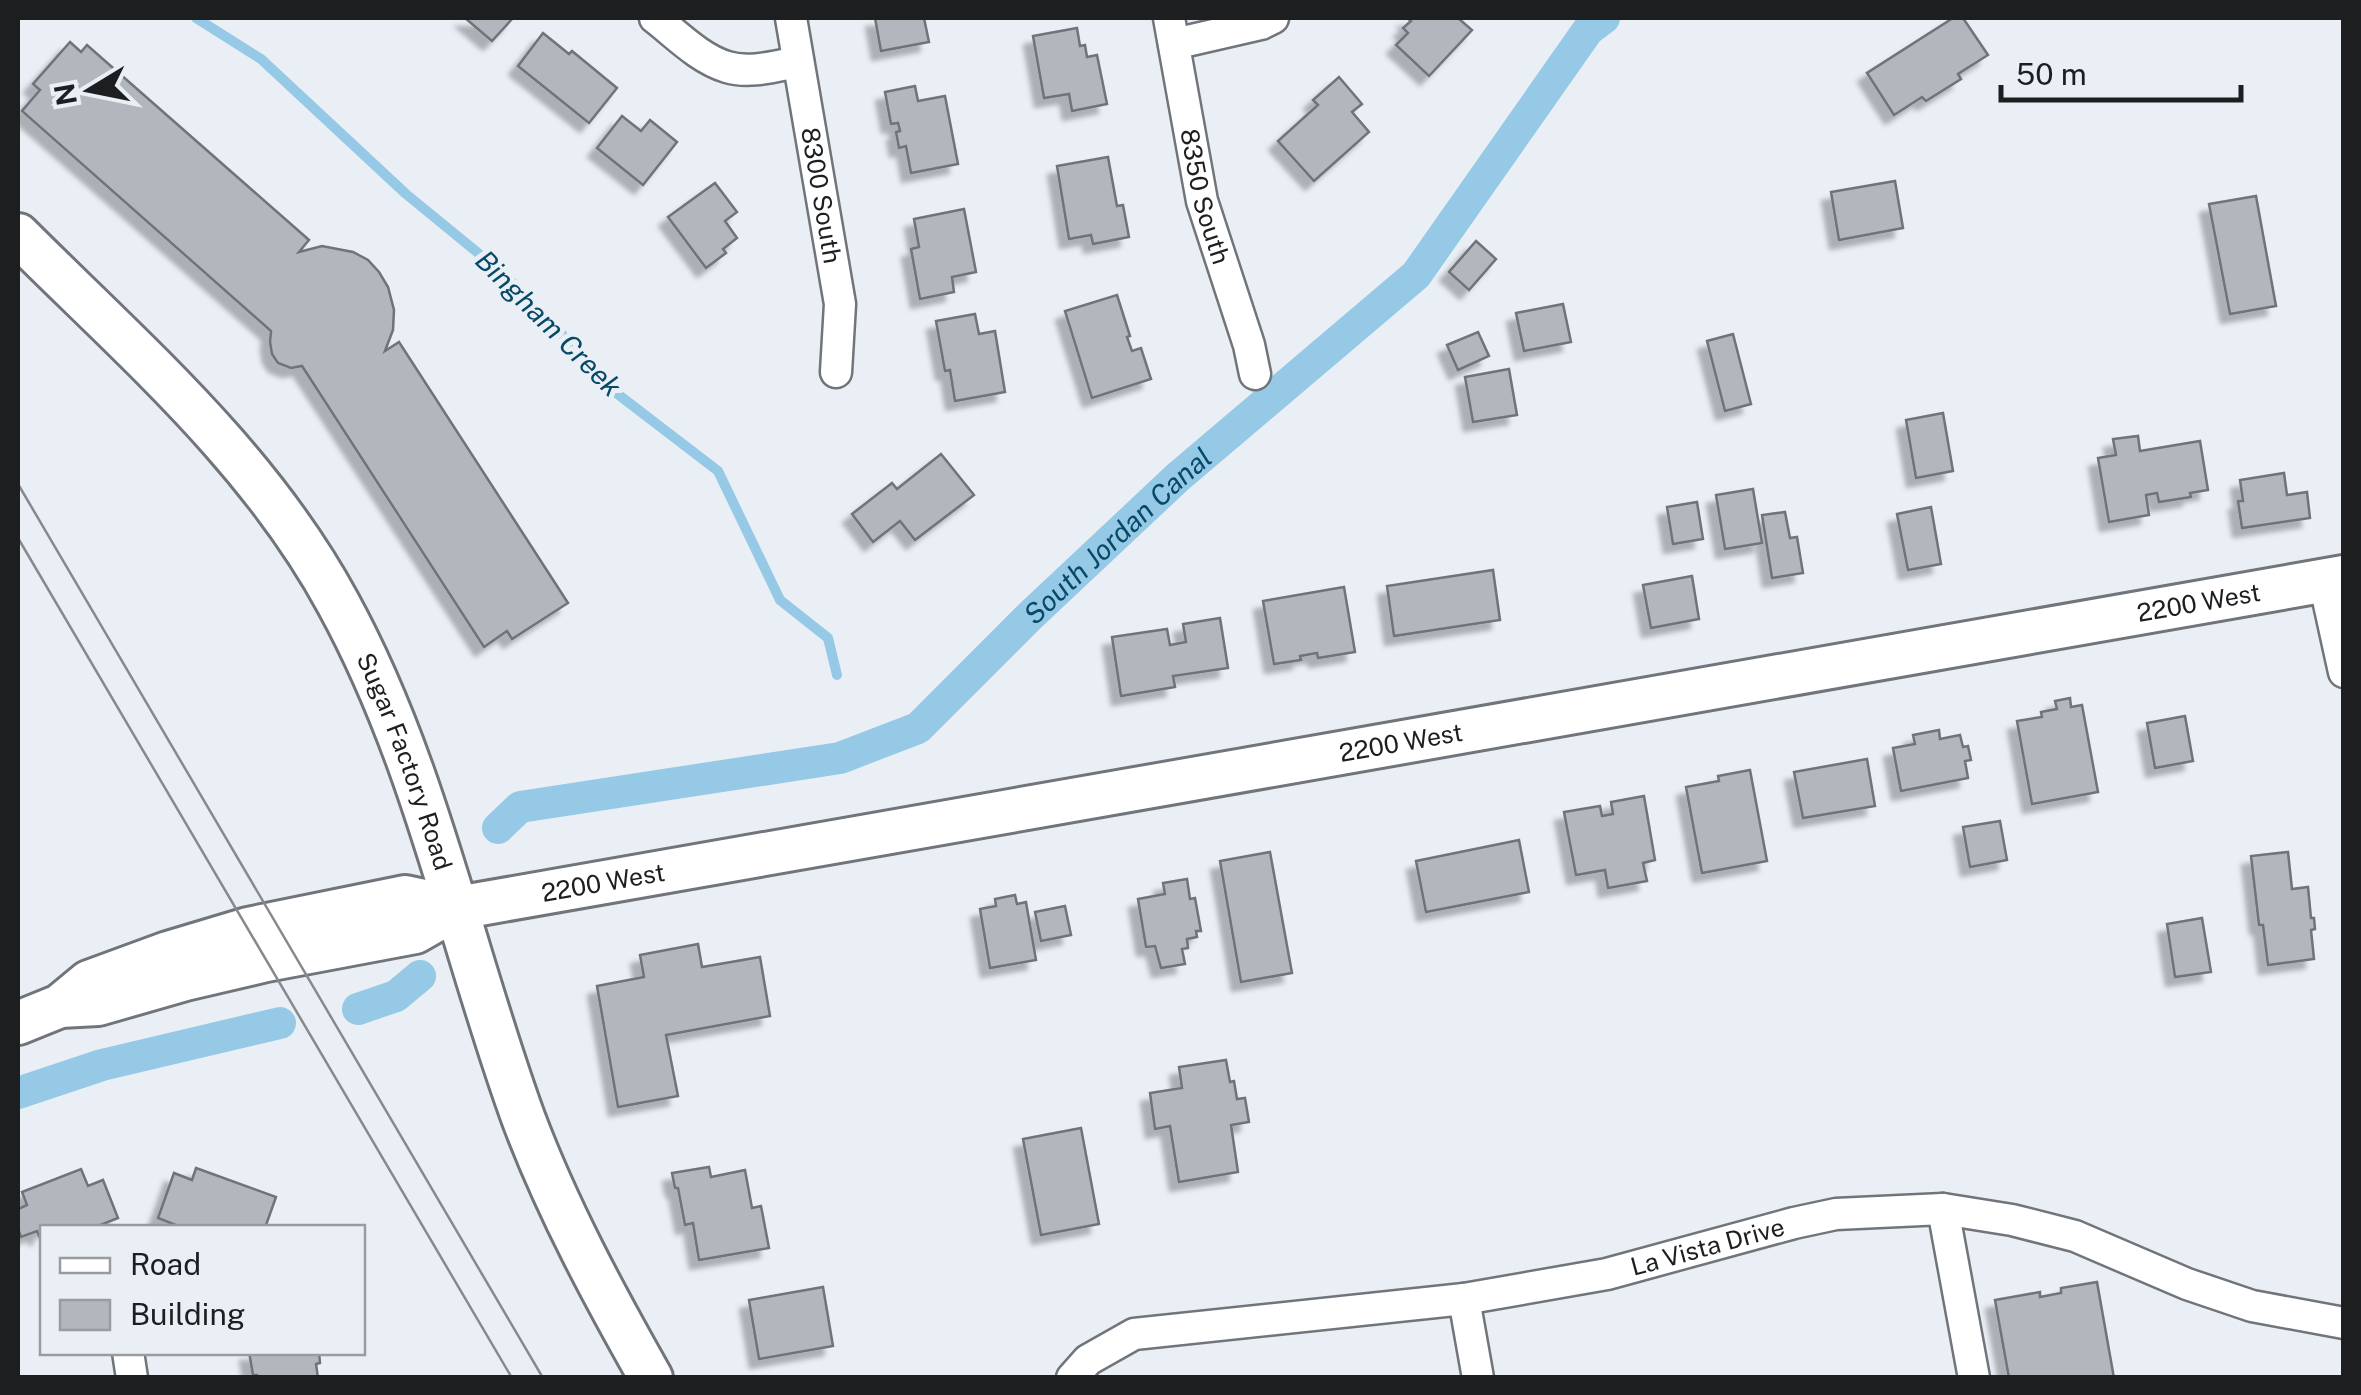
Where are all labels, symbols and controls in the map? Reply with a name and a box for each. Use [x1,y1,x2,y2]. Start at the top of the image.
north arrow [40,40,140,140]
scale bar [2001,40,2241,102]
text: 50 m [2016,56,2087,92]
text: N [47,81,83,108]
street label: 8300 South [795,125,848,266]
street label: 8350 South [1174,126,1237,268]
water label: Bingham Creek [469,243,629,403]
water label: South Jordan Canal [1016,440,1218,630]
street label: 2200 West [2135,577,2263,628]
street label: Sugar Factory Road [350,648,459,874]
street label: 2200 West [1337,717,1465,768]
street label: 2200 West [539,857,667,908]
street label: La Vista Drive [1627,1211,1788,1282]
legend [40,1225,365,1355]
text: Road [130,1246,201,1282]
text: Building [130,1296,245,1332]

